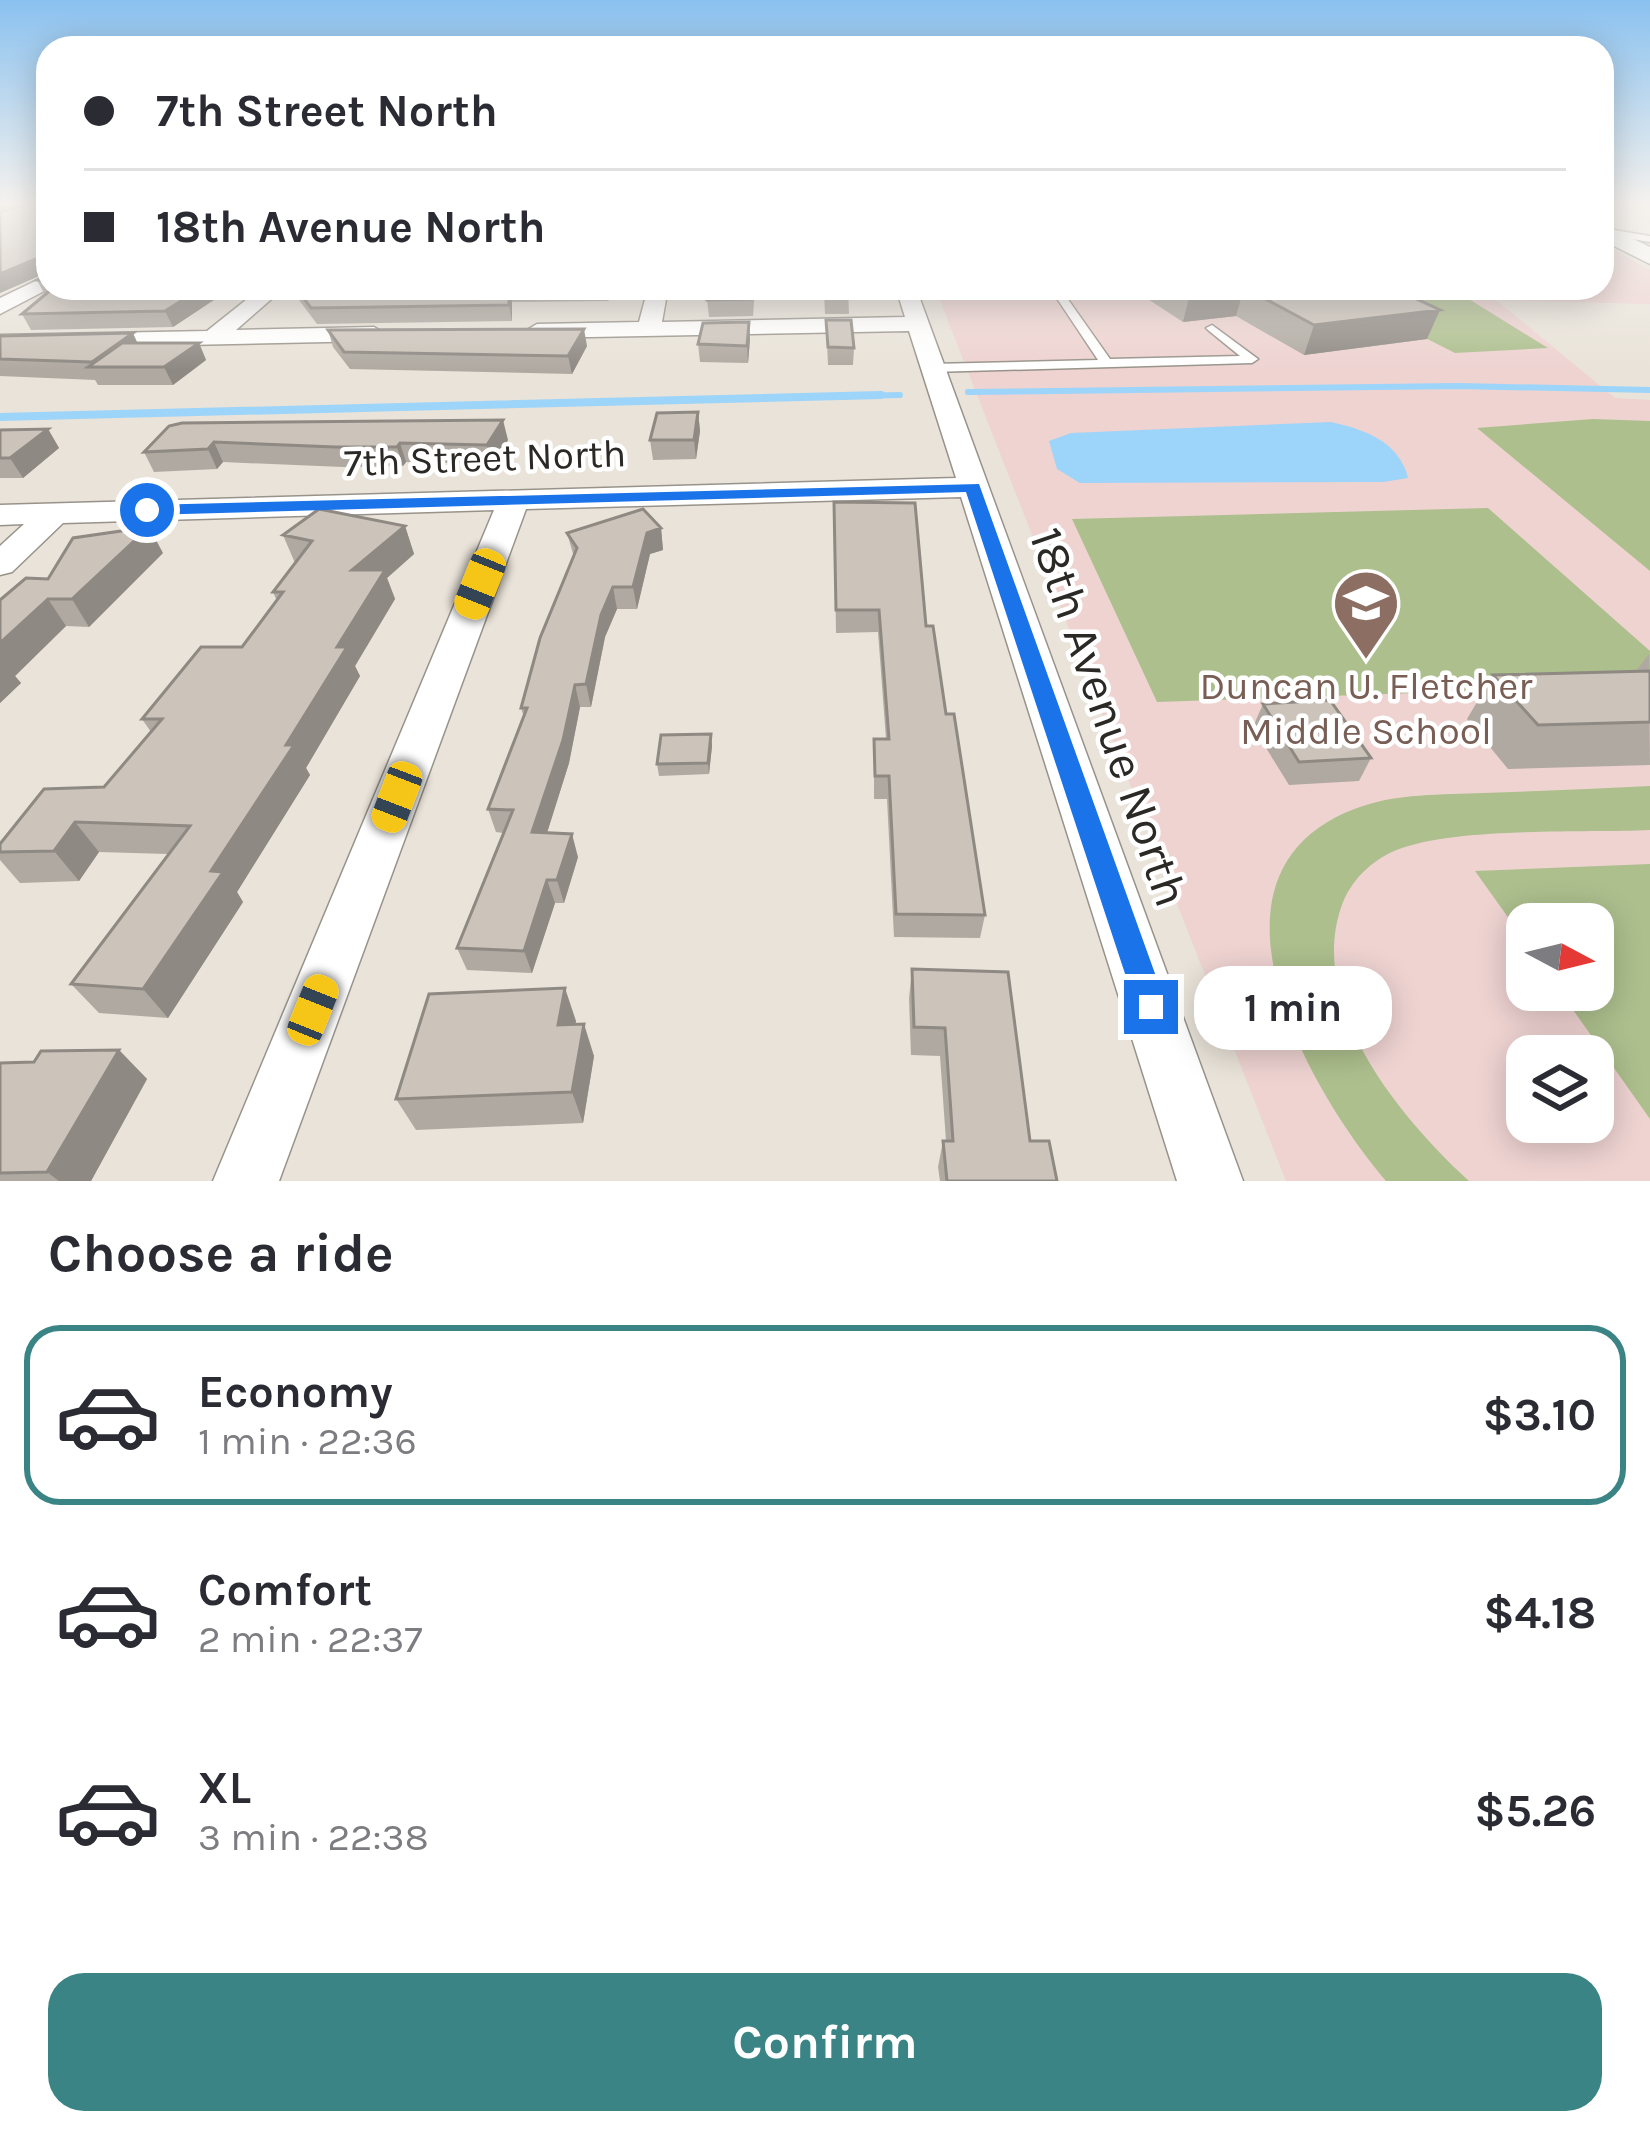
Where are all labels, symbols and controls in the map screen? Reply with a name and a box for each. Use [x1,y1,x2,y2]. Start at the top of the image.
text: 7th Street North [156,85,498,137]
text: 18th Avenue North [156,201,545,253]
street label: 7th Street North [343,430,627,486]
route start [120,483,174,537]
street label: 18th Avenue North [1018,520,1200,914]
car [450,544,510,624]
school or university icon: Duncan U. Fletcher Middle School [1331,568,1401,662]
place label: Duncan U. Fletcher Middle School [1200,663,1533,754]
car [367,757,427,837]
north arrow [1506,903,1614,1011]
map controls [1506,903,1614,1143]
callout: 1 min [1193,965,1391,1049]
car [283,970,343,1050]
route end [1124,980,1178,1034]
text: 1 min [1244,985,1342,1031]
button: layers [1506,1035,1614,1143]
text: Choose a ride [48,1221,394,1285]
icon: car [54,1361,162,1469]
text: Economy [198,1366,393,1418]
text: $3.10 [1483,1389,1596,1441]
text: 1 min · 22:36 [198,1418,417,1464]
icon: car [54,1559,162,1667]
text: Comfort [198,1564,372,1616]
text: $4.18 [1483,1587,1596,1639]
text: 2 min · 22:37 [198,1616,423,1662]
icon: car [54,1757,162,1865]
text: XL [198,1762,251,1814]
text: $5.26 [1475,1785,1596,1837]
text: 3 min · 22:38 [198,1814,429,1860]
button: Confirm [48,1973,1602,2111]

